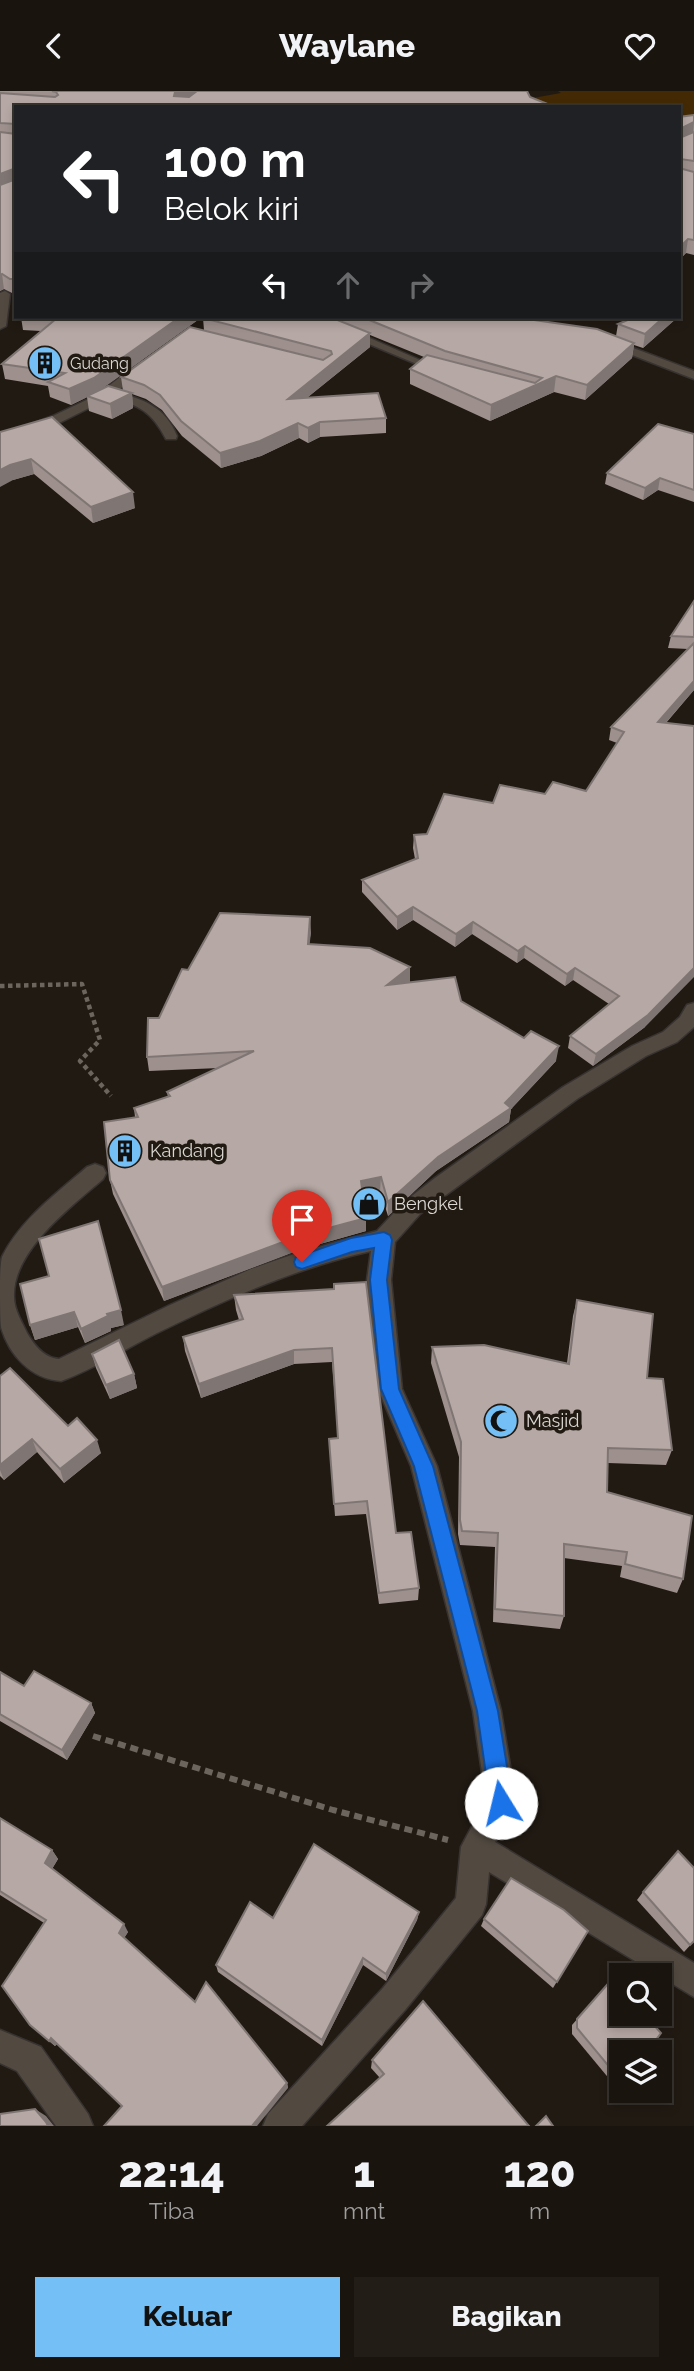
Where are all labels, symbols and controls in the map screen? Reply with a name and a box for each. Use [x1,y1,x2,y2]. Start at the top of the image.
icon: back [35,27,73,65]
text: Waylane [279,27,415,64]
icon: heart [621,27,659,65]
text: 100 m [164,131,306,188]
icon: left [49,133,140,224]
text: Belok kiri [164,190,299,227]
icon: left [256,266,294,304]
icon: ahead [329,266,367,304]
icon: right [402,266,440,304]
building icon: Gudang [26,344,64,382]
place label: Gudang [70,354,129,373]
building icon: Kandang [106,1132,144,1170]
place label: Kandang [150,1140,225,1161]
shop icon: Bengkel [350,1185,388,1223]
pin [272,1190,332,1262]
place label: Bengkel [394,1193,463,1214]
icon: arrive [283,1201,321,1239]
mosque icon: Masjid [482,1402,520,1440]
place label: Masjid [526,1410,579,1431]
position arrow [464,1766,538,1840]
map controls [609,1963,672,2103]
button: search [609,1963,672,2026]
button: layers [609,2040,672,2103]
text: 22:14 [118,2148,225,2197]
text: 1 [353,2148,375,2197]
text: 120 [504,2148,576,2197]
text: Tiba [149,2197,194,2224]
text: mnt [343,2197,385,2224]
text: m [529,2197,550,2224]
button: Keluar [35,2277,340,2357]
button: Bagikan [354,2277,659,2357]

